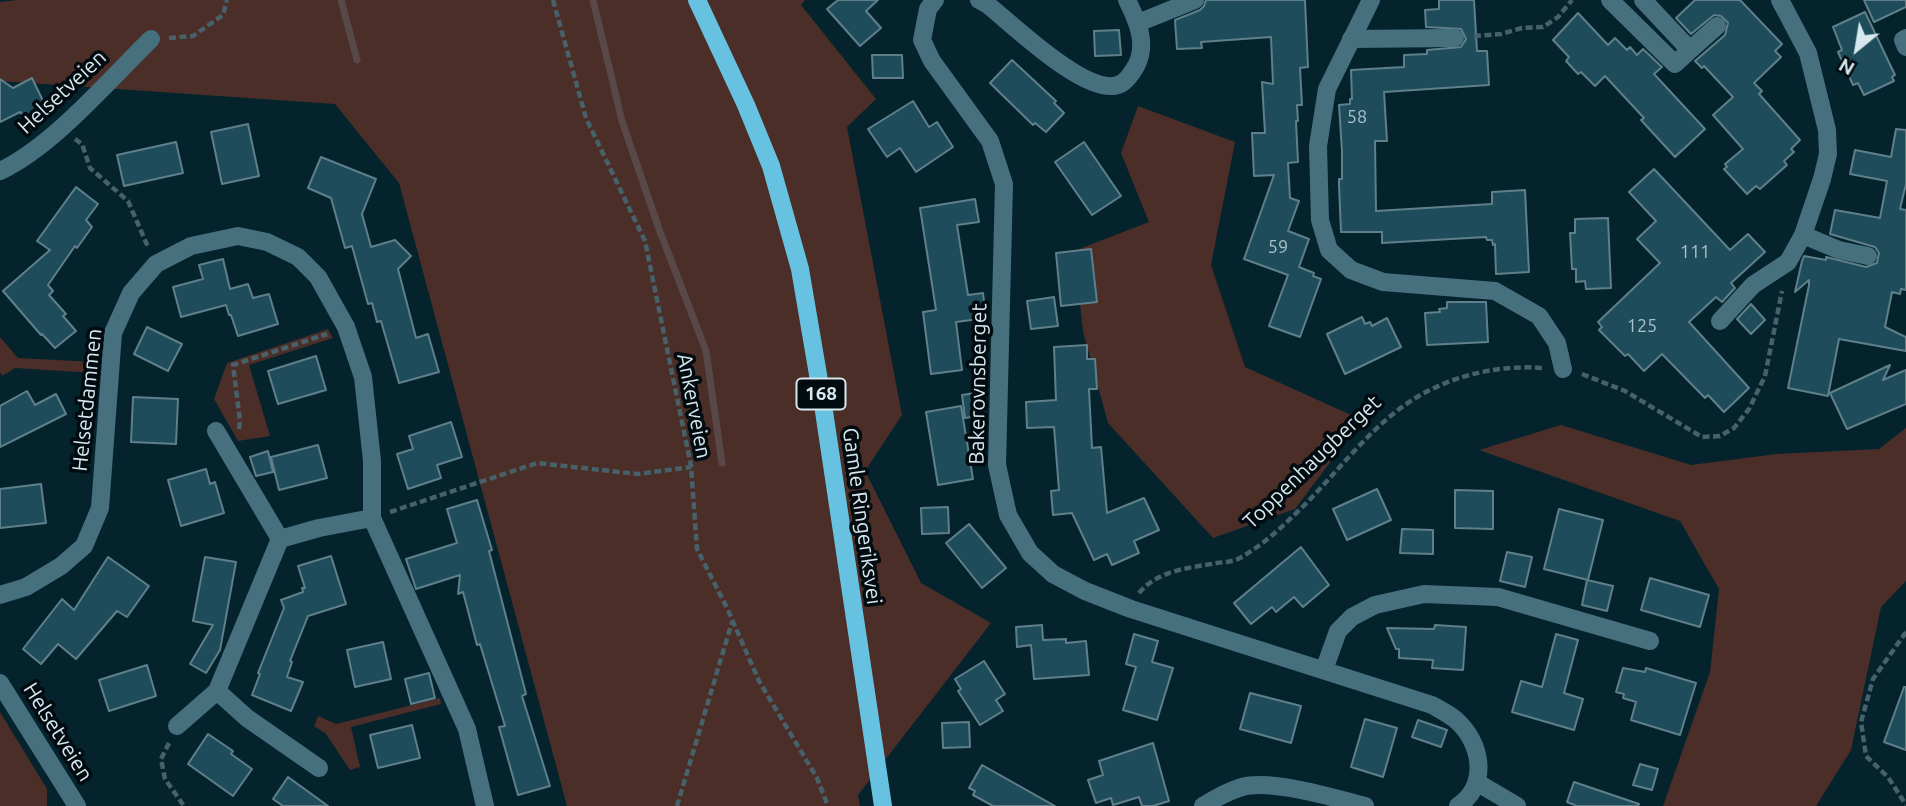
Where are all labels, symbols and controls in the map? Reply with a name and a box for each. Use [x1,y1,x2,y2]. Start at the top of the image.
north arrow [1822,14,1892,84]
street label: Helsetveien [13,45,111,139]
text: N [1835,54,1858,80]
house number: 58 [1347,106,1367,128]
house number: 59 [1268,236,1288,258]
house number: 111 [1680,241,1710,263]
street label: Bakerovnsberget [964,303,992,465]
house number: 125 [1627,315,1657,337]
street label: Helsetdammen [67,327,107,473]
street label: Ankerveien [671,351,717,461]
road number: 168 [796,378,846,410]
street label: Toppenhaugberget [1238,390,1386,534]
street label: Gamle Ringeriksvei [837,426,887,606]
street label: Helsetveien [18,678,98,786]

